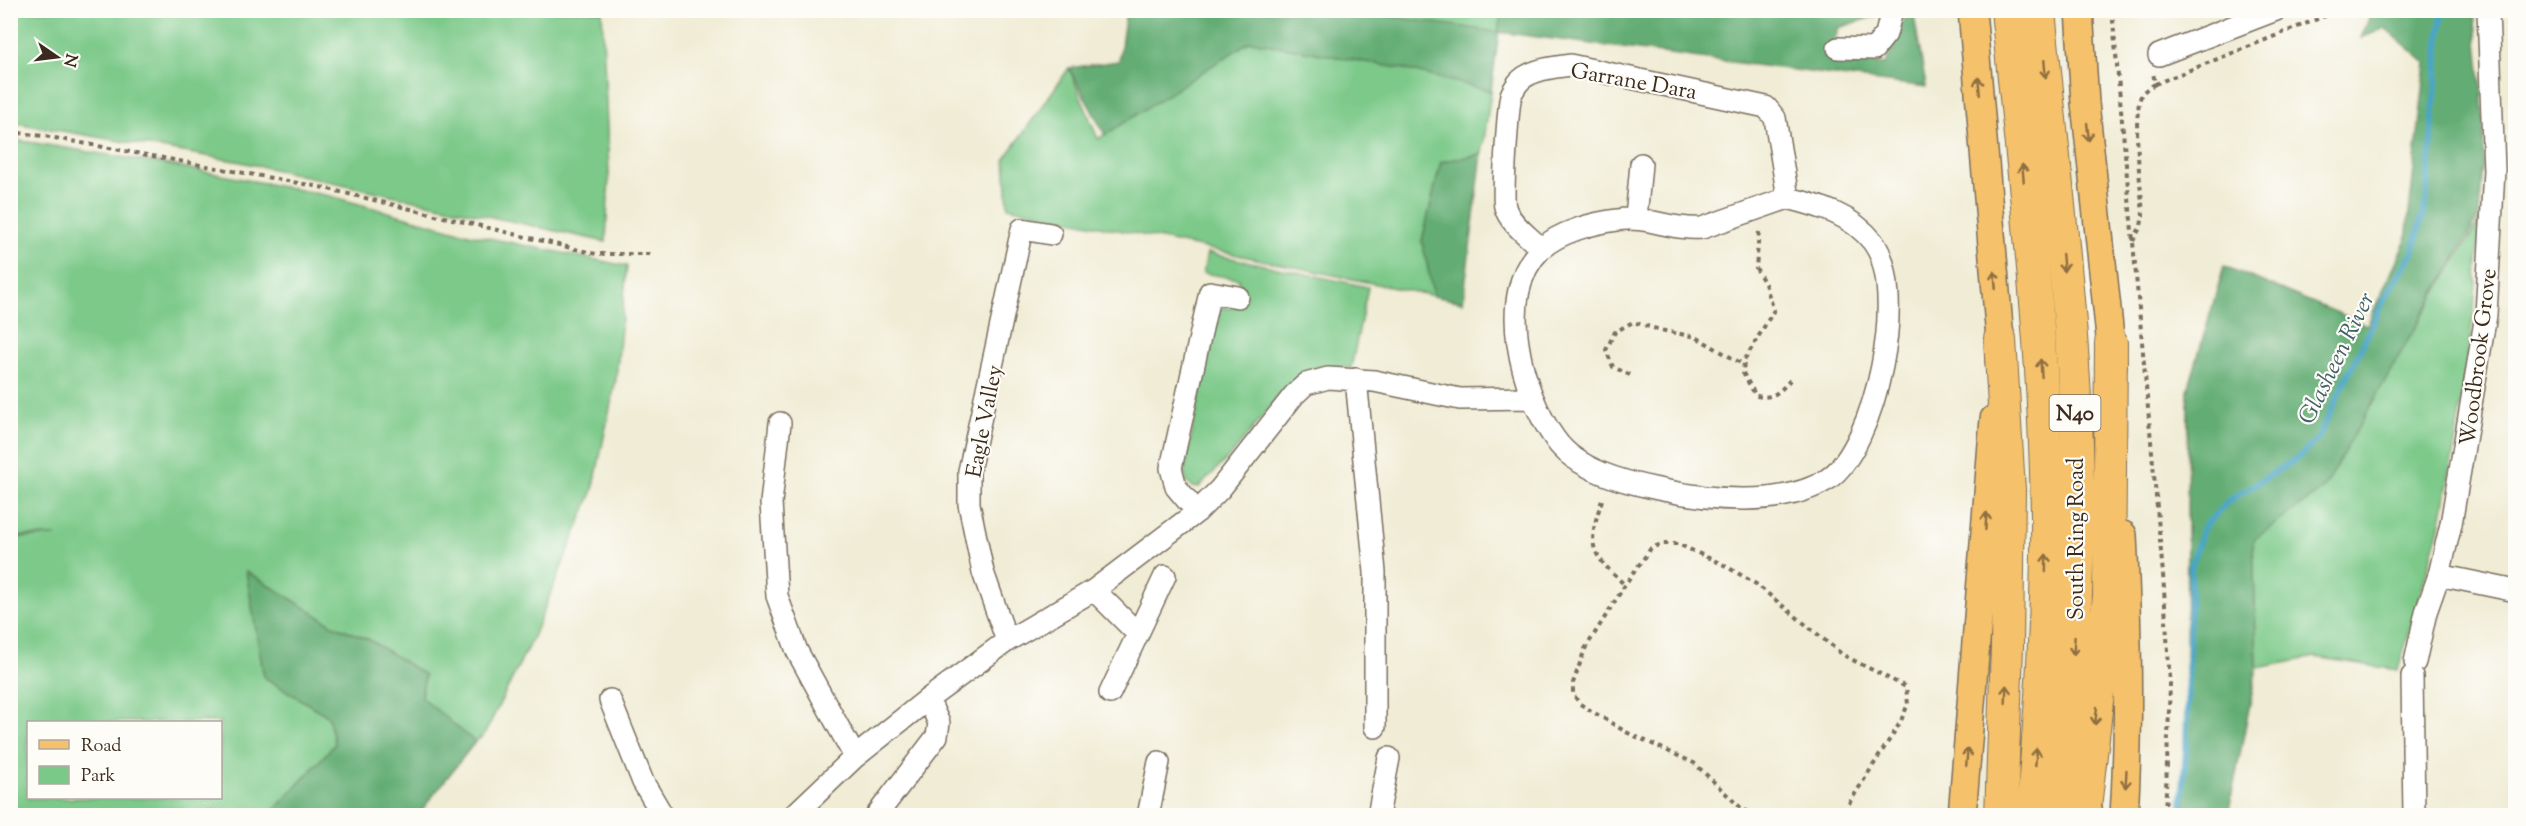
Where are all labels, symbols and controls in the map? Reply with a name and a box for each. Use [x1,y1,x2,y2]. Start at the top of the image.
north arrow [27,27,87,87]
text: N [56,51,82,69]
street label: Garrane Dara [1568,56,1699,110]
one-way arrow [2040,58,2051,78]
one-way arrow [1973,77,1984,97]
one-way arrow [2083,121,2094,141]
one-way arrow [2017,164,2028,184]
one-way arrow [2058,252,2069,272]
street label: Woodbrook Grove [2453,267,2507,448]
one-way arrow [1989,271,2000,291]
water label: Glasheen River [2291,287,2385,431]
one-way arrow [2035,358,2046,378]
street label: Eagle Valley [959,362,1013,481]
road number: N40 [2050,395,2100,431]
street label: South Ring Road [2062,458,2094,620]
one-way arrow [1981,512,1992,531]
one-way arrow [2040,553,2052,573]
one-way arrow [2068,636,2079,656]
one-way arrow [2000,685,2011,705]
one-way arrow [2090,705,2101,725]
legend [27,721,222,799]
text: Road [81,734,121,760]
one-way arrow [1962,748,1973,768]
one-way arrow [2031,748,2042,768]
text: Park [81,764,116,790]
one-way arrow [2121,768,2132,788]

